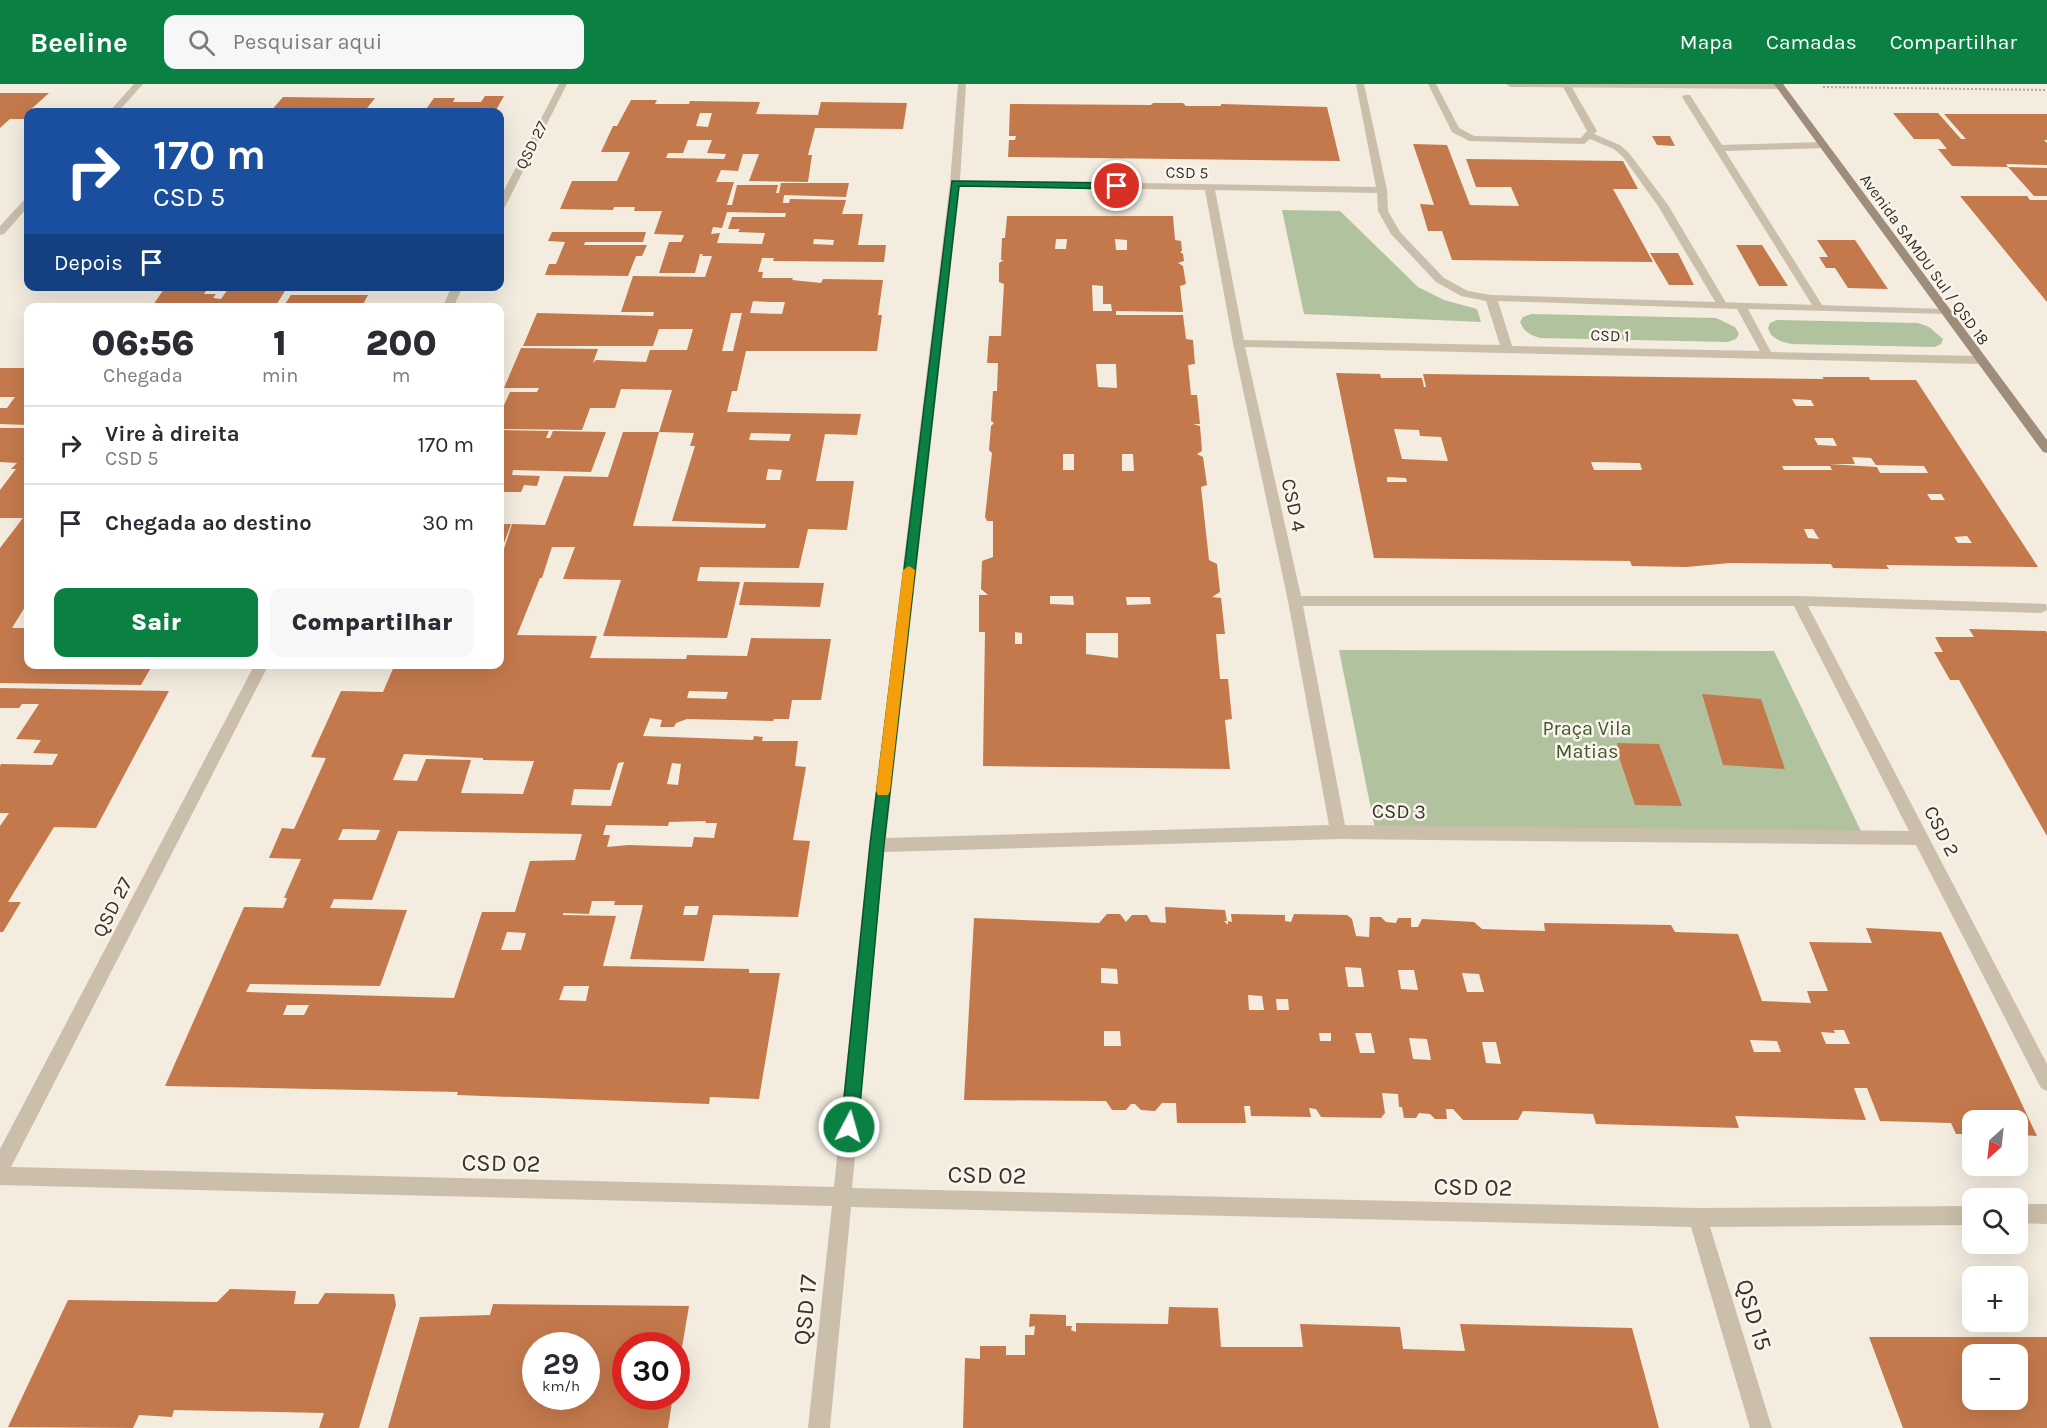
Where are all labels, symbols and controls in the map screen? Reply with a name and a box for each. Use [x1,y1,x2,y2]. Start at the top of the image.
search box [164,15,584,69]
text: Beeline [30,26,128,59]
icon: search [185,26,218,59]
text: Pesquisar aqui [233,29,382,55]
text: Mapa [1680,30,1733,54]
text: Camadas [1766,30,1857,54]
text: Compartilhar [1890,30,2017,54]
street label: QSD 27 [511,118,552,172]
text: 170 m [153,130,266,180]
icon: right [54,132,132,210]
pin [1091,160,1142,211]
street label: CSD 5 [1165,163,1209,182]
icon: arrive [1100,169,1133,202]
street label: Avenida SAMDU Sul / QSD 18 [1856,170,1993,349]
text: CSD 5 [153,181,225,213]
icon: arrive [135,246,168,279]
text: Depois [54,250,123,276]
text: 06:56 [91,322,195,364]
text: 1 [273,322,287,364]
text: 200 [366,322,437,364]
street label: CSD 1 [1590,325,1630,346]
text: Chegada [103,364,183,387]
text: min [262,364,298,387]
text: m [392,364,411,387]
text: Vire à direita [105,421,240,447]
icon: right [54,429,87,462]
text: 170 m [418,432,474,458]
text: CSD 5 [105,447,159,470]
street label: CSD 4 [1277,477,1310,534]
icon: arrive [54,507,87,540]
text: Chegada ao destino [105,510,312,536]
text: 30 m [422,510,474,536]
button: Sair [54,588,258,657]
button: Compartilhar [270,588,474,657]
park label: Praça Vila Matias [1542,717,1632,763]
street label: CSD 3 [1372,800,1426,823]
street label: CSD 2 [1919,802,1964,860]
street label: QSD 27 [88,873,138,941]
position arrow [817,1095,881,1159]
north arrow [1962,1110,2028,1176]
map controls [1962,1110,2028,1410]
street label: CSD 02 [461,1148,541,1178]
street label: CSD 02 [947,1160,1027,1190]
street label: CSD 02 [1433,1172,1513,1202]
button: search [1962,1188,2028,1254]
button: + [1962,1266,2028,1332]
street label: QSD 17 [787,1273,823,1347]
street label: QSD 15 [1730,1276,1778,1354]
speed limit sign: 30 [612,1332,690,1410]
button: − [1962,1344,2028,1410]
text: 29 [543,1346,579,1382]
text: km/h [542,1377,580,1395]

